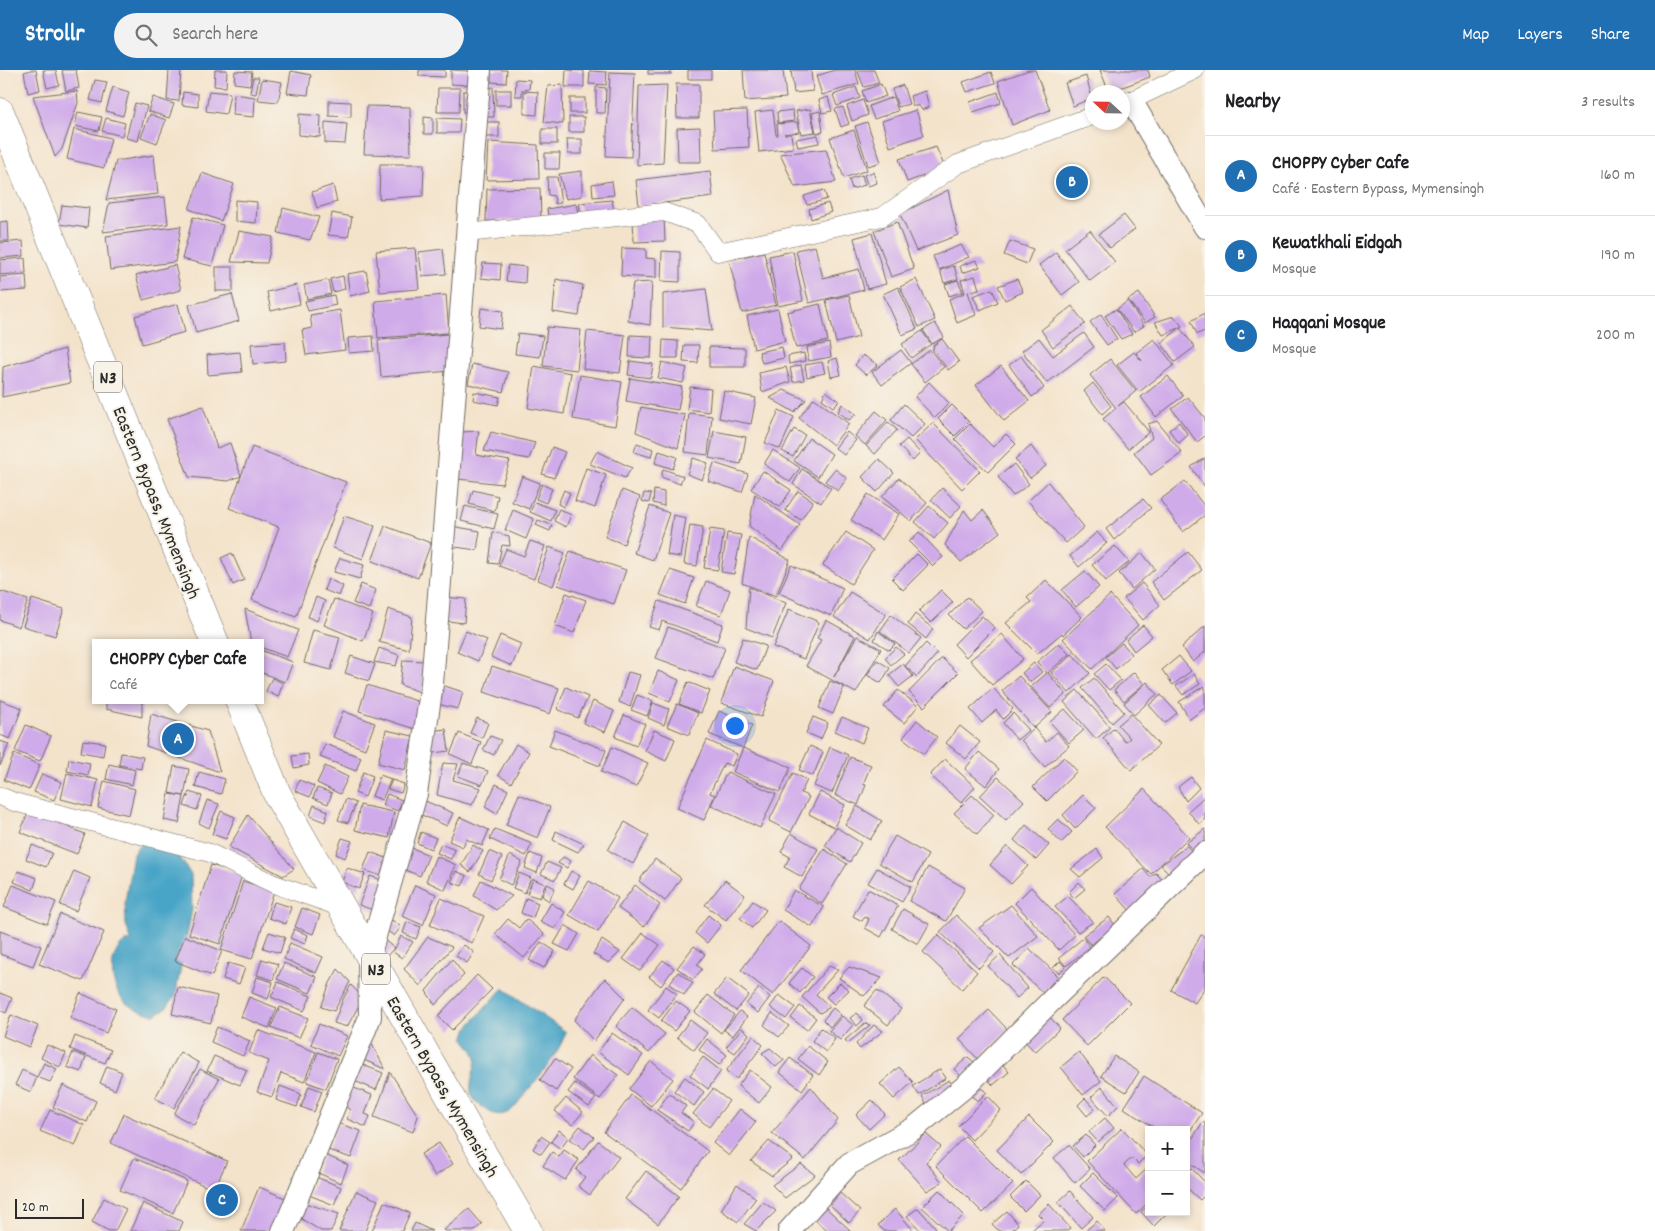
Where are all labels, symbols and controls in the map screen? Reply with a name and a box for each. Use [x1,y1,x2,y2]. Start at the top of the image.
search box [114,13,464,58]
text: Strollr [25,18,84,52]
icon: search [132,21,160,49]
text: Search here [172,22,258,49]
text: Map [1462,23,1489,48]
text: Layers [1517,23,1563,48]
text: Share [1591,23,1630,48]
north arrow [1085,85,1130,130]
text: Nearby [1225,88,1280,118]
text: 3 results [1581,91,1635,114]
text: CHOPPY Cyber Cafe [1272,151,1409,178]
pin: B [1056,163,1088,201]
text: A [1237,164,1245,187]
text: 160 m [1600,164,1635,187]
text: Café · Eastern Bypass, Mymensingh [1272,178,1484,201]
text: Kewatkhali Eidgah [1272,231,1402,258]
text: B [1237,244,1245,267]
text: 190 m [1601,244,1635,267]
text: Mosque [1272,258,1316,281]
text: Haqqani Mosque [1272,311,1386,338]
text: C [1237,324,1245,347]
text: 200 m [1596,324,1635,347]
text: Mosque [1272,338,1316,361]
road number: N3 [94,362,122,392]
street label: Eastern Bypass, Mymensingh [104,403,206,604]
popup [92,639,264,704]
text: CHOPPY Cyber Cafe [110,647,247,674]
text: Café [110,674,137,697]
your location [722,713,748,739]
pin: A [162,720,194,758]
road number: N3 [362,954,390,984]
street label: Eastern Bypass, Mymensingh [378,992,504,1184]
map controls [1145,1126,1190,1216]
button: + [1145,1126,1190,1171]
button: − [1145,1171,1190,1216]
pin: C [206,1181,238,1219]
scale bar [15,1196,84,1219]
text: 20 m [22,1198,49,1218]

